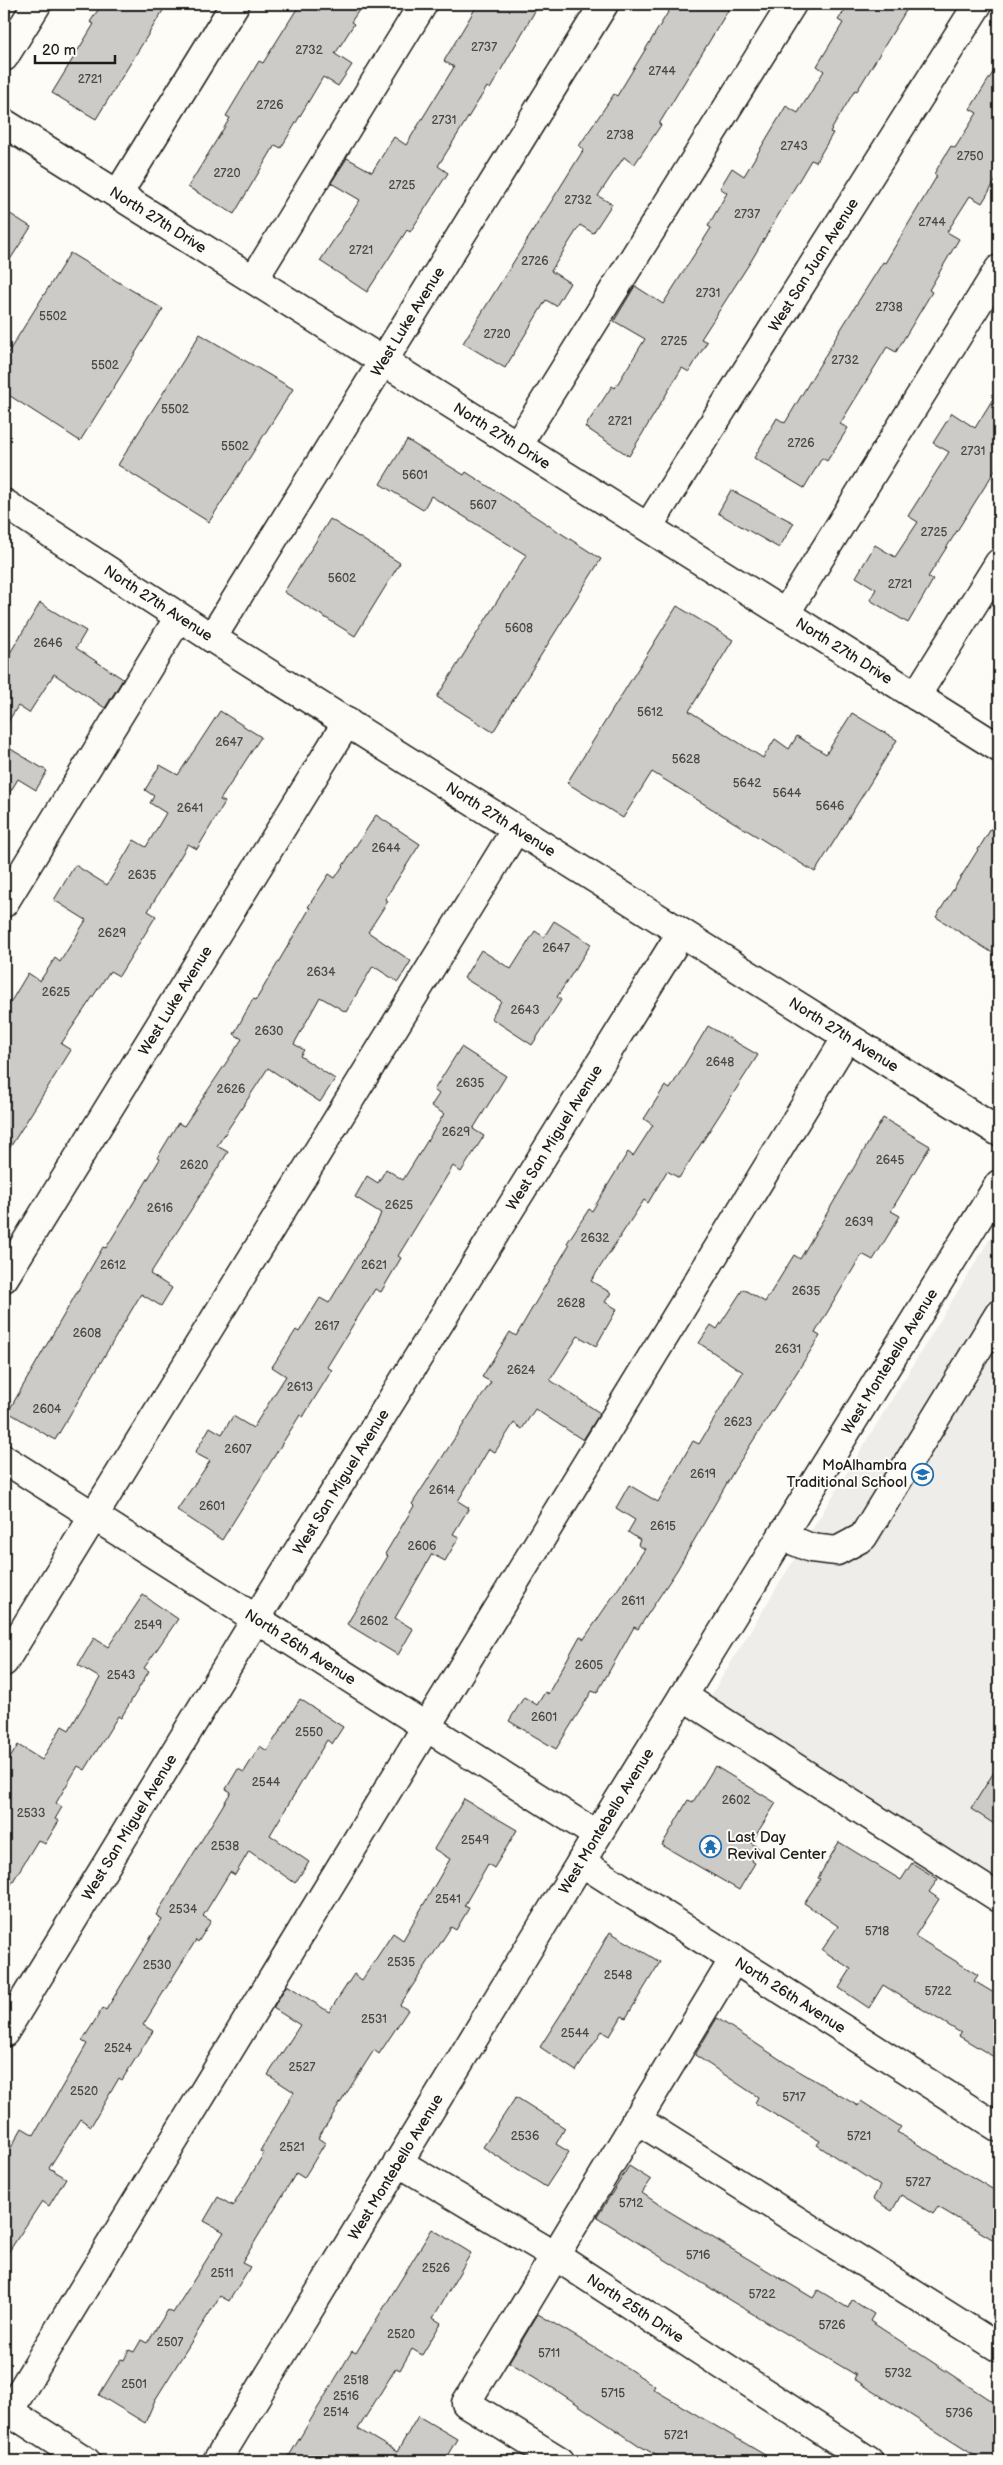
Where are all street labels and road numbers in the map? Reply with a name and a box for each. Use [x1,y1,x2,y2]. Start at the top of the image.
street label: North 27th Drive [106,183,210,258]
street label: West San Juan Avenue [765,195,863,335]
street label: West Luke Avenue [367,263,449,380]
street label: North 27th Drive [450,399,554,474]
street label: North 27th Avenue [100,561,216,646]
street label: North 27th Drive [792,614,896,689]
street label: North 27th Avenue [442,778,559,861]
street label: West Luke Avenue [135,942,217,1059]
street label: North 27th Avenue [785,994,902,1077]
street label: West San Miguel Avenue [502,1061,607,1214]
street label: West Montebello Avenue [838,1285,942,1438]
street label: West San Miguel Avenue [289,1406,394,1558]
street label: North 26th Avenue [241,1605,359,1690]
street label: West Montebello Avenue [555,1745,659,1898]
street label: West San Miguel Avenue [78,1751,182,1904]
street label: North 26th Avenue [731,1953,849,2038]
street label: West Montebello Avenue [344,2091,448,2244]
street label: North 25th Drive [583,2270,687,2347]

